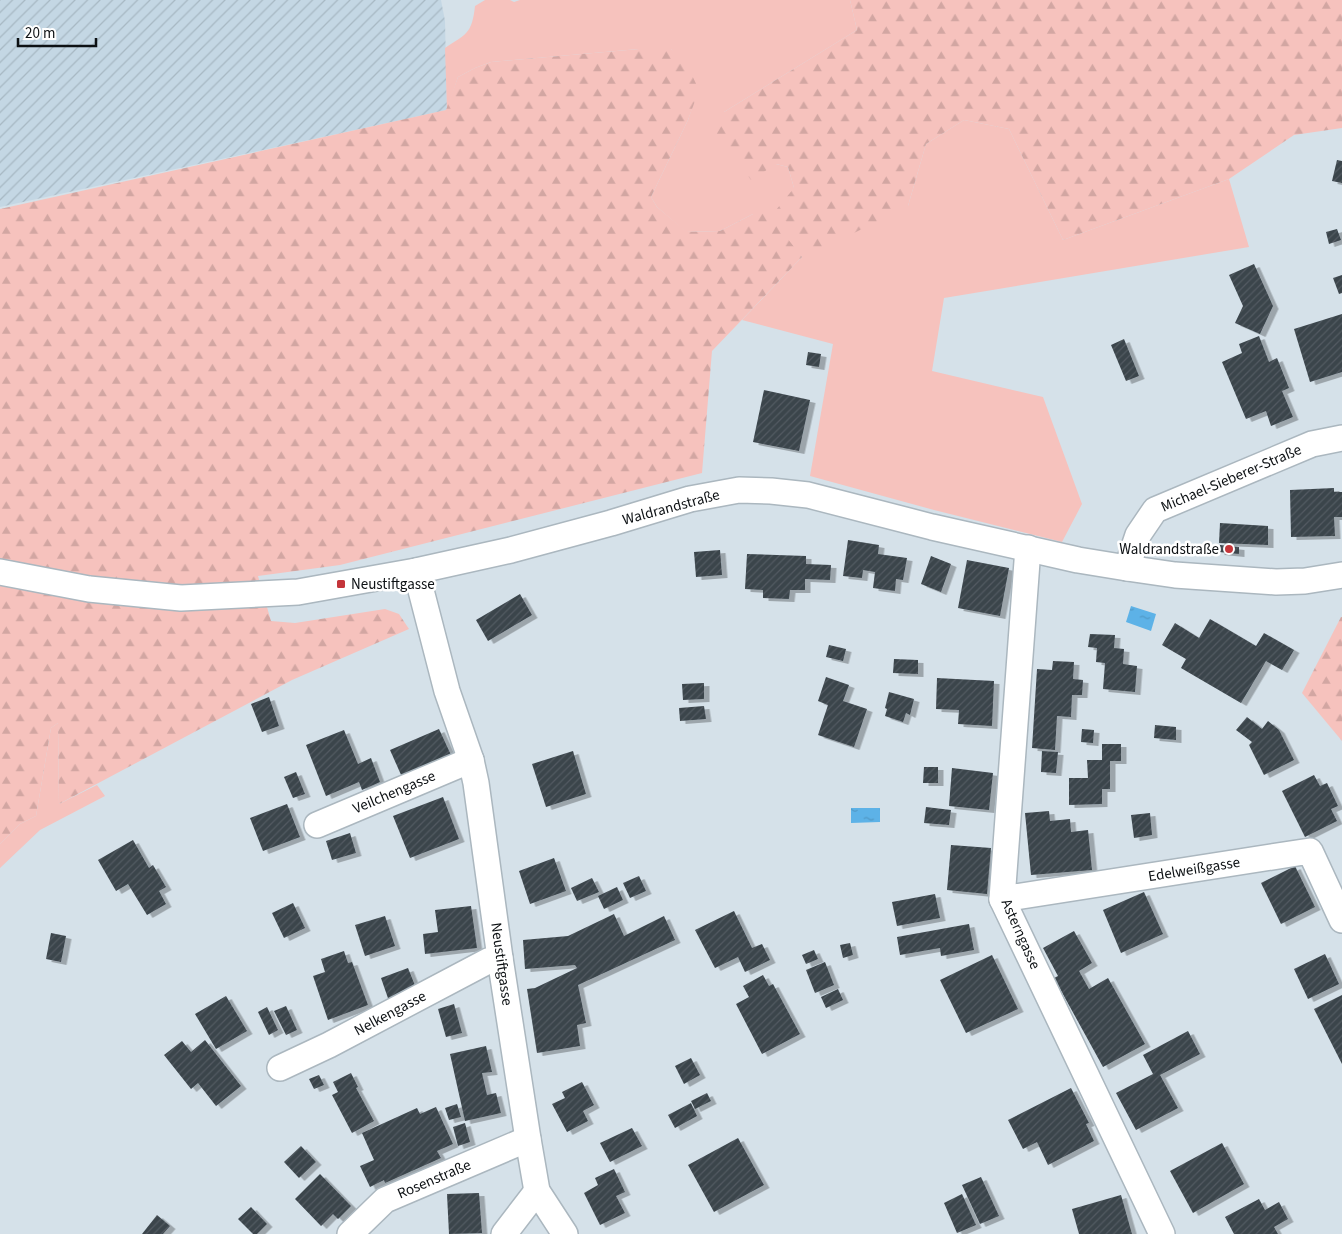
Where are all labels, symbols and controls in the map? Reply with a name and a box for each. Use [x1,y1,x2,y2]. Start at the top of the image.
scale bar [18,15,95,47]
text: 20 m [25,23,55,44]
street label: Michael-Sieberer-Straße [1158,439,1305,518]
street label: Waldrandstraße [620,484,722,531]
place label: Waldrandstraße [1119,539,1219,560]
marker: Waldrandstraße [1223,543,1235,555]
place label: Neustiftgasse [351,574,435,595]
marker: Neustiftgasse [335,578,347,590]
street label: Veilchengasse [350,766,439,819]
street label: Edelweißgasse [1147,852,1242,887]
street label: Asterngasse [996,896,1045,973]
street label: Neustiftgasse [485,921,518,1007]
street label: Nelkengasse [351,986,430,1041]
street label: Rosenstraße [394,1155,474,1204]

